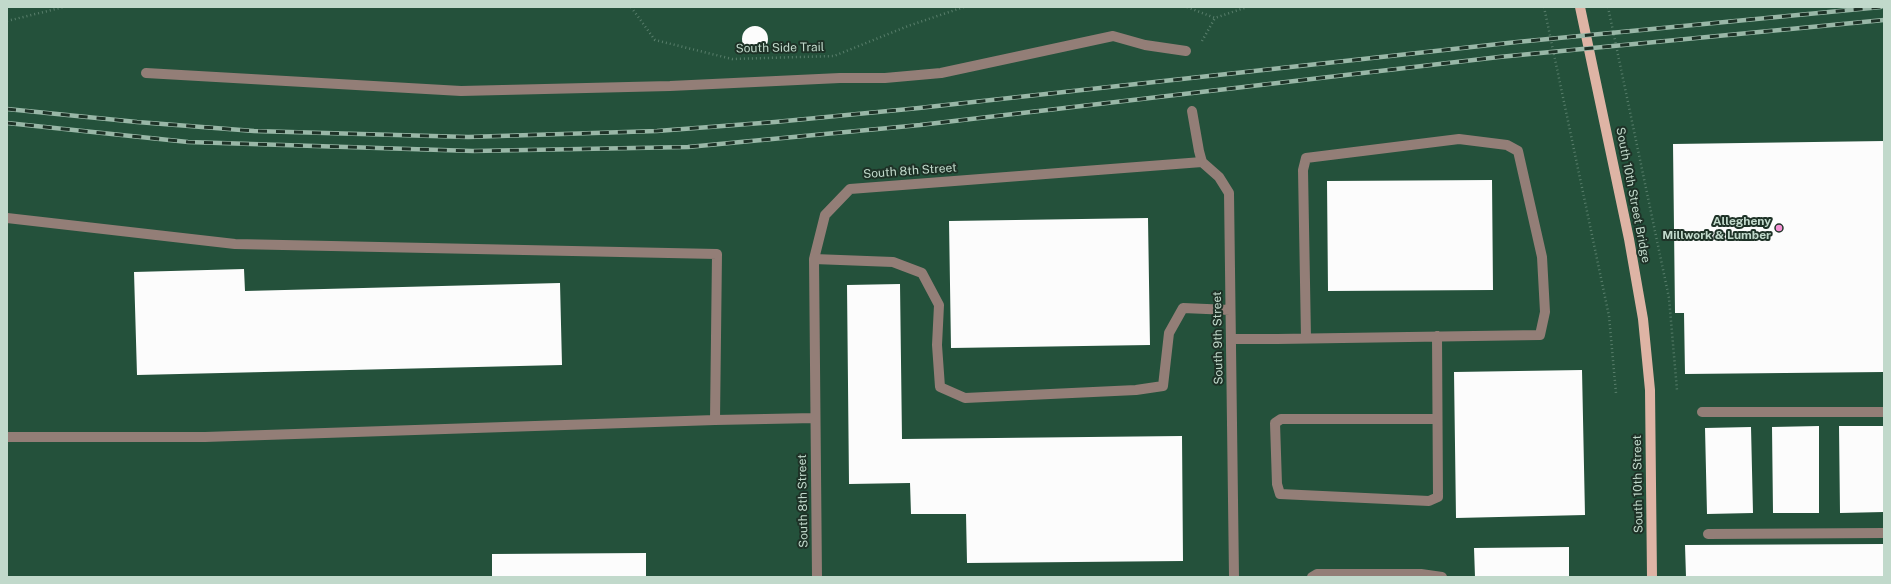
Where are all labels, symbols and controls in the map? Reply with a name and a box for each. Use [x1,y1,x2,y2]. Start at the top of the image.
street label: South Side Trail [736,40,824,56]
street label: South 10th Street Bridge [1613,126,1653,264]
street label: South 8th Street [863,161,957,181]
place label: Allegheny Millwork & Lumber [1662,214,1771,242]
marker: Allegheny Millwork & Lumber [1774,223,1784,233]
street label: South 9th Street [1210,291,1226,385]
street label: South 10th Street [1630,435,1646,533]
street label: South 8th Street [795,454,811,548]

